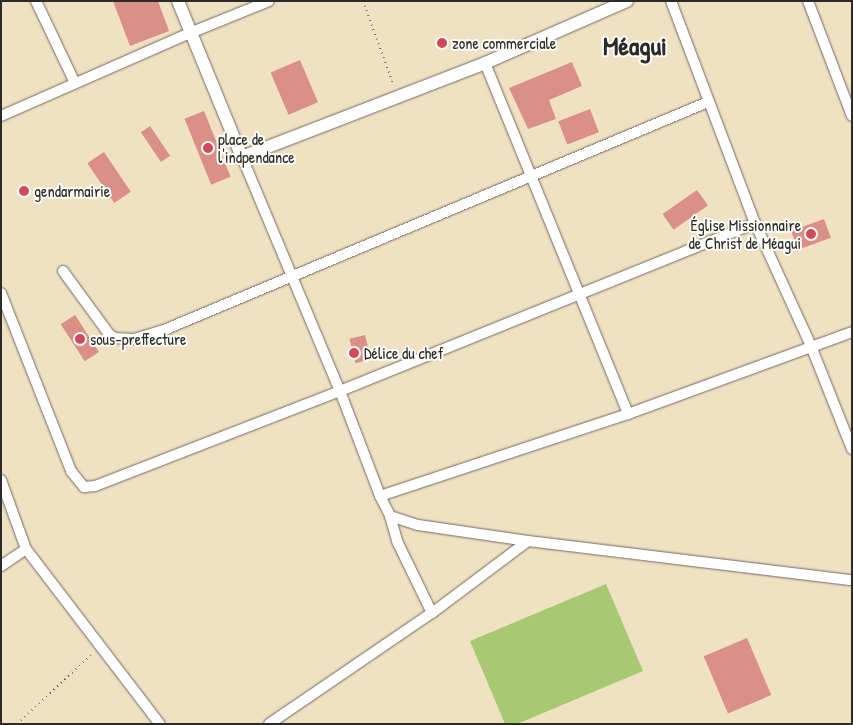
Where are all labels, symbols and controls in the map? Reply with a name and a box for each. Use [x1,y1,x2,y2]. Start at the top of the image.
district label: Méagui [603,30,667,62]
place label: zone commerciale [452,33,556,53]
marker: zone commerciale [436,37,448,49]
place label: place de l'indpendance [218,129,295,167]
marker: place de l'indpendance [202,142,214,154]
place label: gendarmairie [34,181,110,201]
marker: gendarmairie [18,185,30,197]
place label: Église Missionnaire de Christ de Méagui [689,215,801,253]
marker: Église Missionnaire de Christ de Méagui [805,228,817,240]
place label: sous-preffecture [90,329,186,349]
marker: sous-preffecture [74,333,86,345]
place label: Délice du chef [364,343,443,363]
marker: Délice du chef [348,347,360,359]

